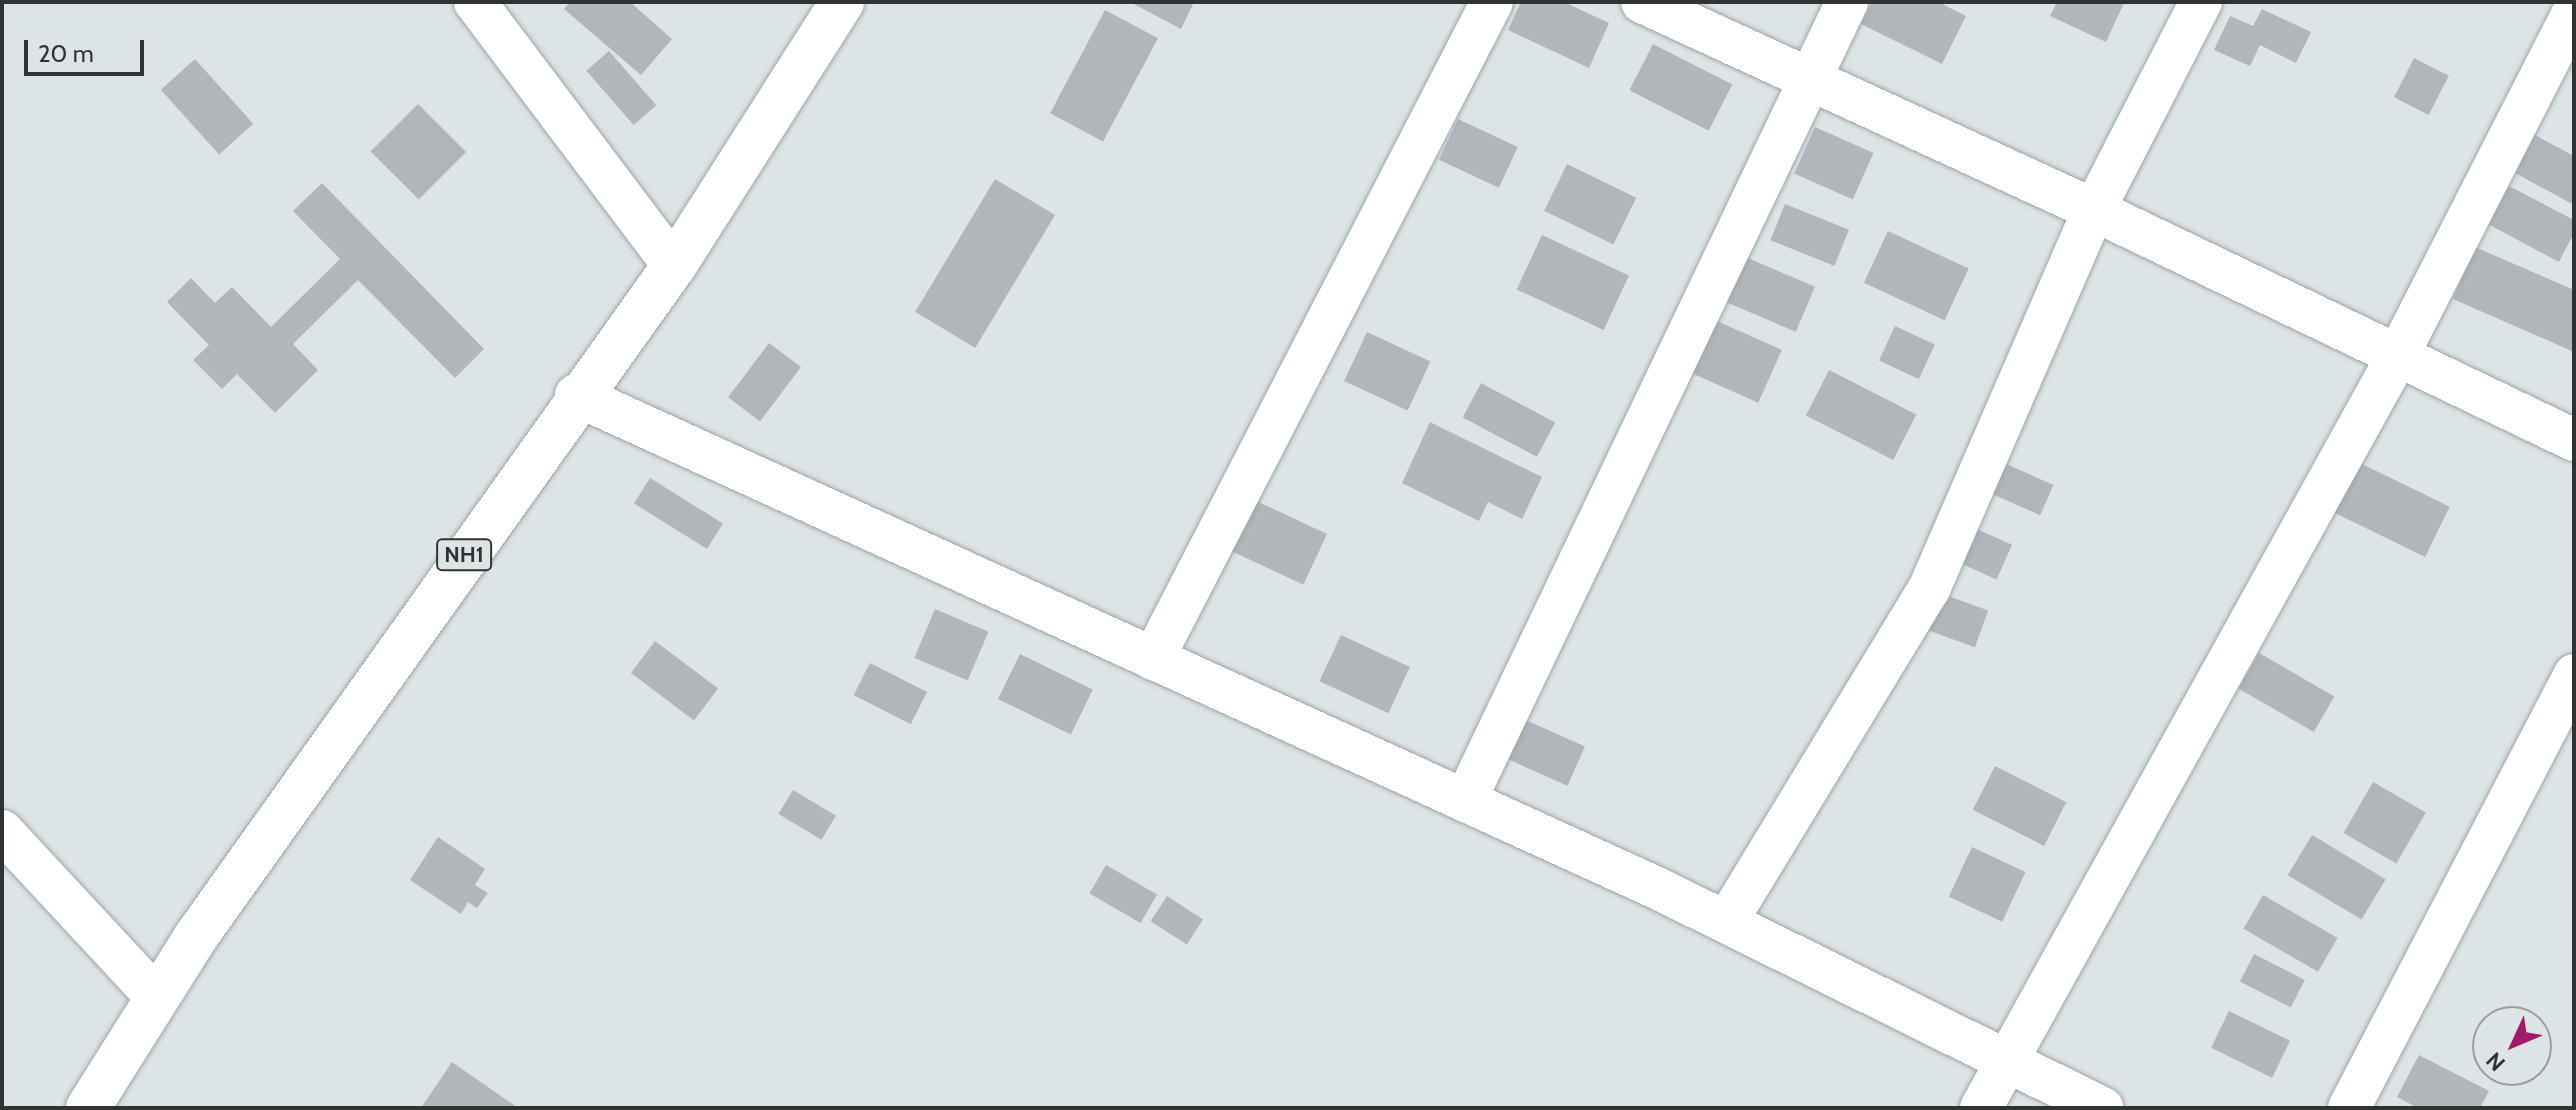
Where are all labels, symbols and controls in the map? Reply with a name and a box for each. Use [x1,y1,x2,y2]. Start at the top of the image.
scale bar [28,24,148,74]
text: 20 m [38,39,94,68]
road number: NH1 [436,537,492,573]
north arrow [2472,1006,2552,1086]
text: N [2481,1047,2511,1077]

